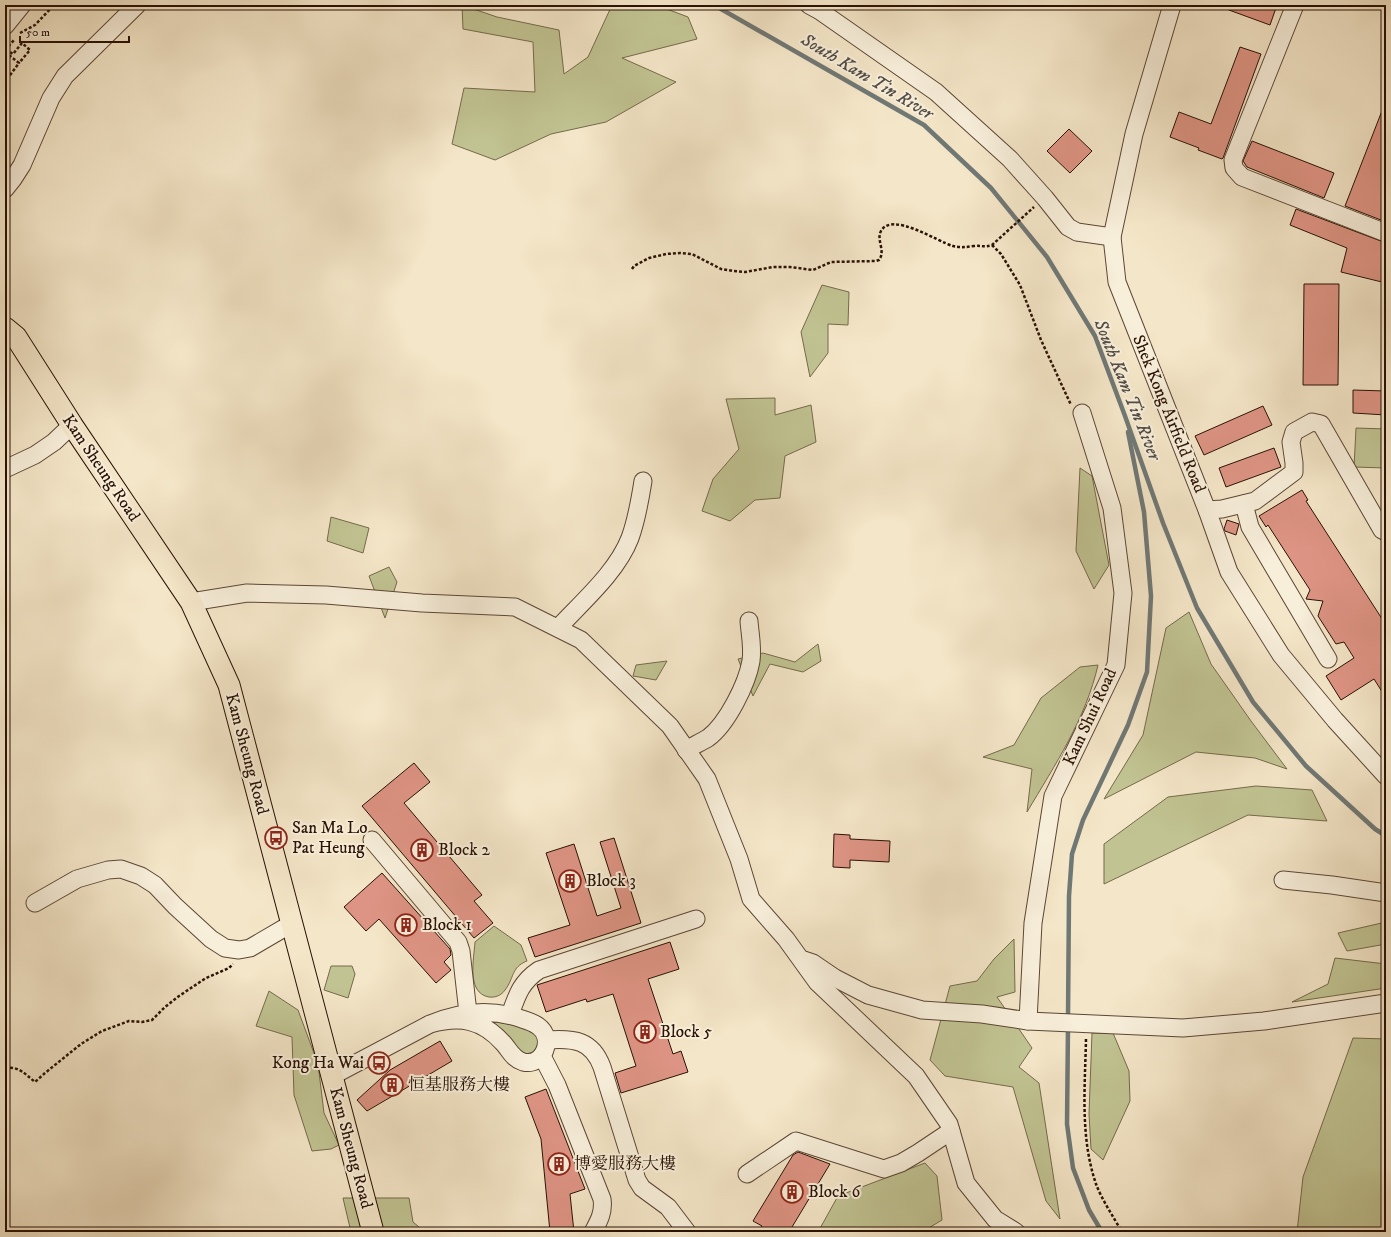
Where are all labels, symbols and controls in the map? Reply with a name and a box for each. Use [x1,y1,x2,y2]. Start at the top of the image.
scale bar [20,18,129,44]
text: 50 m [26,25,50,40]
water label: South Kam Tin River [796,28,938,126]
water label: South Kam Tin River [1088,315,1166,465]
street label: Shek Kong Airfield Road [1127,332,1211,497]
street label: Kam Sheung Road [57,410,145,526]
street label: Kam Shui Road [1058,664,1122,769]
street label: Kam Sheung Road [220,691,274,818]
place label: San Ma Lo Pat Heung [292,817,368,859]
bus stop icon: San Ma Lo Pat Heung [263,825,289,851]
building icon: Block 2 [409,837,435,863]
place label: Block 2 [438,839,490,861]
building icon: Block 3 [557,868,583,894]
place label: Block 3 [586,870,636,892]
building icon: Block 1 [393,912,419,938]
place label: Block 1 [422,914,472,936]
building icon: Block 5 [632,1019,658,1045]
place label: Block 5 [660,1021,712,1043]
bus stop icon: Kong Ha Wai [366,1050,392,1076]
place label: Kong Ha Wai [272,1052,364,1074]
building icon: 恒基服務大樓 [379,1072,405,1098]
place label: 恒基服務大樓 [408,1074,510,1096]
street label: Kam Sheung Road [324,1085,378,1212]
building icon: 博愛服務大樓 [546,1151,572,1177]
place label: 博愛服務大樓 [574,1153,676,1175]
building icon: Block 6 [779,1179,805,1205]
place label: Block 6 [808,1181,861,1203]

